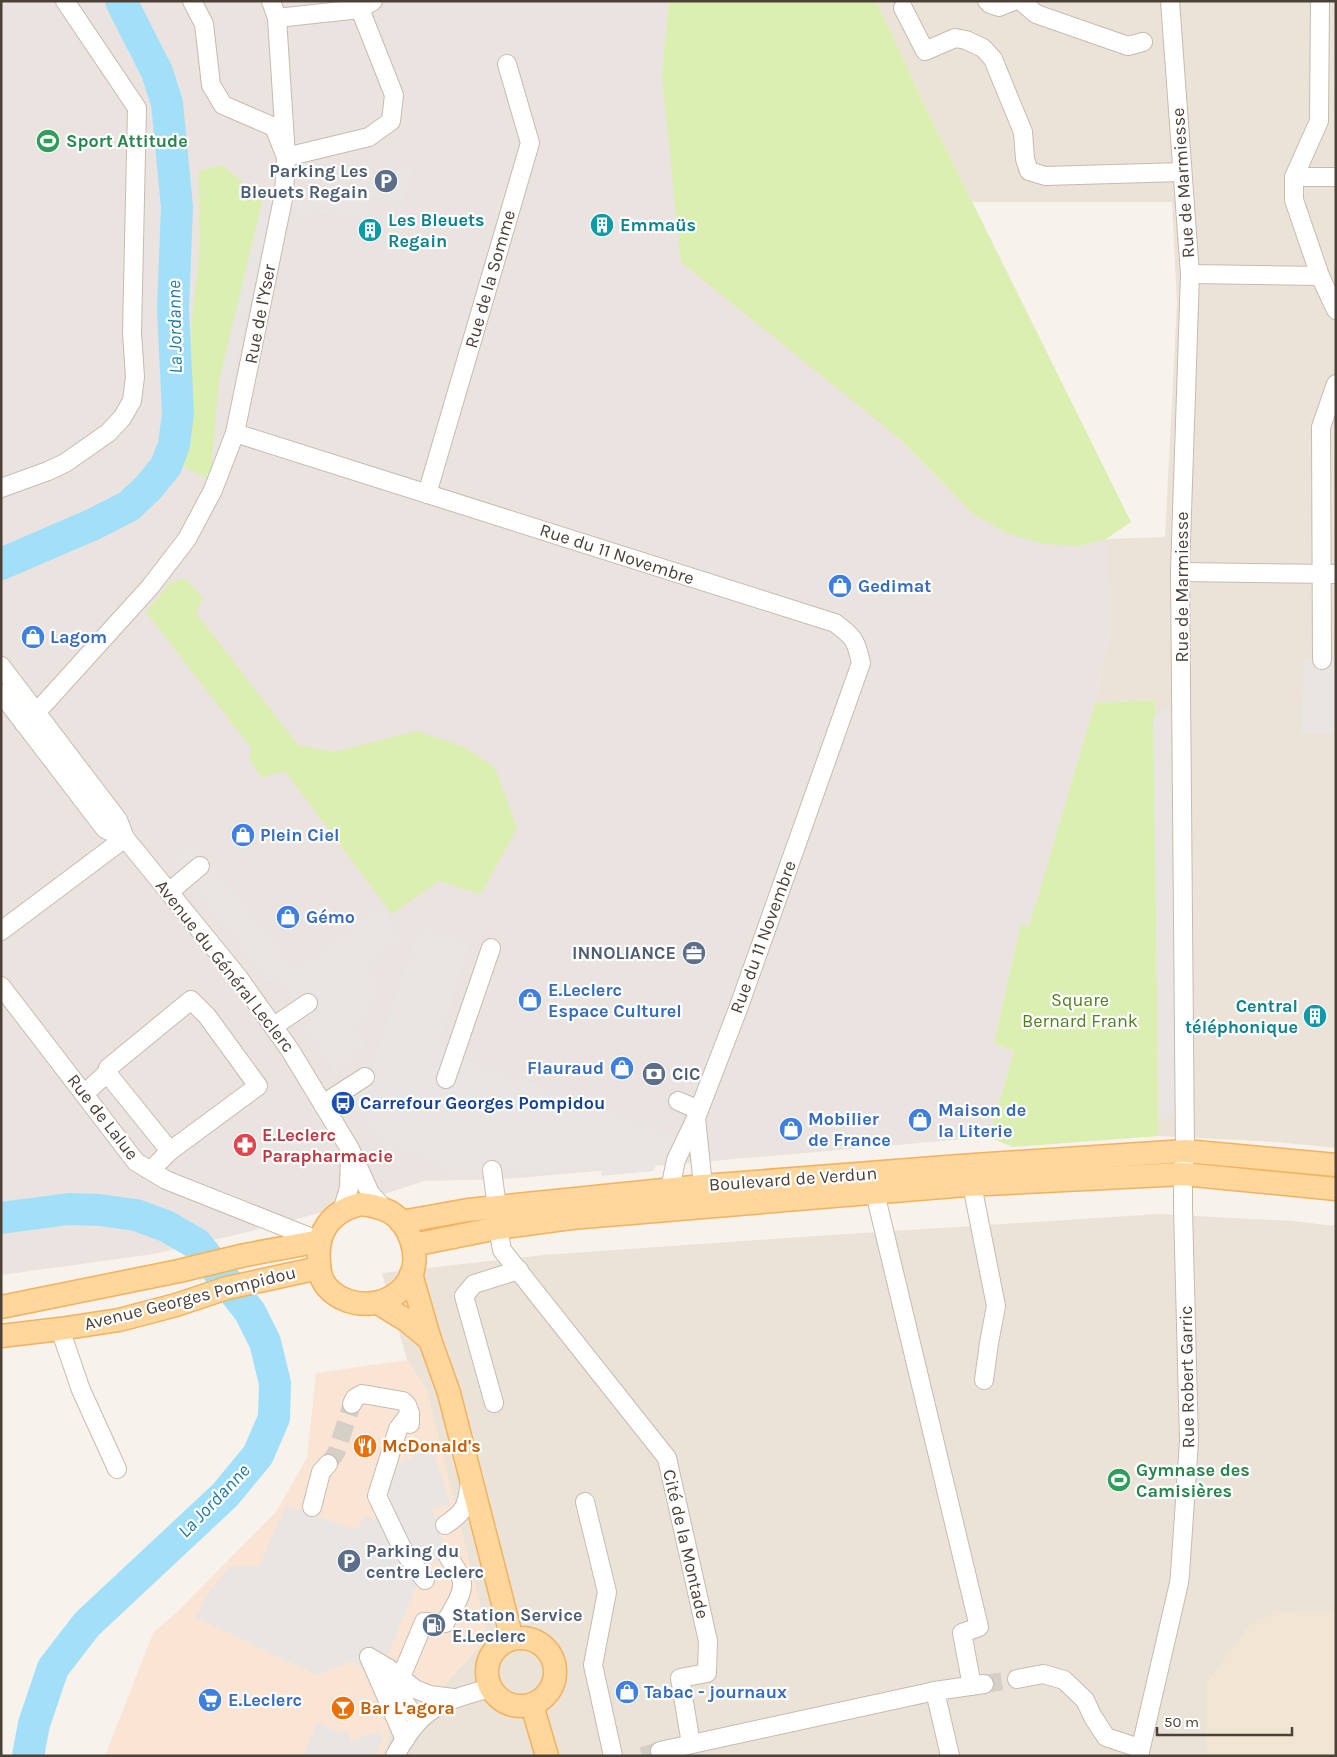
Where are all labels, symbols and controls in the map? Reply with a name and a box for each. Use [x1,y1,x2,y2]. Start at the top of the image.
street label: Rue de Marmiesse [1167,107,1199,259]
sports icon: Sport Attitude [35,128,61,154]
place label: Sport Attitude [66,130,188,152]
place label: Parking Les Bleuets Regain [240,160,368,203]
parking icon: Parking Les Bleuets Regain [373,168,399,194]
street label: Rue de la Somme [460,207,520,351]
place label: Les Bleuets Regain [388,209,485,252]
building icon: Emmaüs [589,212,615,238]
place label: Emmaüs [620,214,696,236]
building icon: Les Bleuets Regain [357,217,383,243]
street label: Rue de l'Yser [240,262,281,366]
water label: La Jordanne [163,280,187,374]
street label: Rue de Marmiesse [1171,512,1193,662]
street label: Rue du 11 Novembre [537,519,697,589]
shop icon: Gedimat [827,573,853,599]
place label: Gedimat [858,575,931,597]
shop icon: Lagom [20,624,46,650]
place label: Lagom [50,626,107,648]
shop icon: Plein Ciel [230,822,256,848]
place label: Plein Ciel [260,824,339,846]
street label: Rue du 11 Novembre [725,858,801,1016]
street label: Avenue du Général Leclerc [151,875,299,1057]
shop icon: Gémo [275,904,301,930]
place label: Gémo [306,906,355,928]
office icon: INNOLIANCE [681,940,707,966]
place label: INNOLIANCE [572,942,676,964]
place label: E.Leclerc Espace Culturel [548,979,682,1022]
shop icon: E.Leclerc Espace Culturel [517,987,543,1013]
park label: Square Bernard Frank [1022,989,1138,1032]
place label: Central téléphonique [1185,995,1298,1038]
building icon: Central téléphonique [1302,1003,1328,1029]
shop icon: Flauraud [609,1055,635,1081]
place label: Flauraud [527,1057,604,1079]
bank icon: CIC [641,1061,667,1087]
place label: CIC [672,1063,700,1085]
street label: Rue de Lalue [63,1070,143,1164]
bus stop icon: Carrefour Georges Pompidou [330,1090,356,1116]
place label: Carrefour Georges Pompidou [360,1092,605,1114]
place label: Maison de la Literie [938,1099,1026,1142]
shop icon: Maison de la Literie [907,1107,933,1133]
place label: Mobilier de France [808,1108,891,1151]
shop icon: Mobilier de France [778,1116,804,1142]
place label: E.Leclerc Parapharmacie [262,1124,393,1167]
pharmacy icon: E.Leclerc Parapharmacie [232,1132,258,1158]
street label: Boulevard de Verdun [708,1162,878,1196]
street label: Avenue Georges Pompidou [82,1261,298,1335]
street label: Rue Robert Garric [1175,1305,1199,1449]
restaurant icon: McDonald's [352,1433,378,1459]
place label: McDonald's [382,1435,481,1457]
place label: Gymnase des Camisières [1136,1459,1250,1502]
water label: La Jordanne [174,1460,255,1542]
street label: Cité de la Montade [658,1467,714,1621]
sports icon: Gymnase des Camisières [1106,1467,1132,1493]
place label: Parking du centre Leclerc [366,1540,484,1583]
parking icon: Parking du centre Leclerc [336,1548,362,1574]
place label: Station Service E.Leclerc [452,1604,582,1647]
fuel station icon: Station Service E.Leclerc [421,1612,447,1638]
shop icon: Tabac - journaux [614,1679,640,1705]
place label: Tabac - journaux [644,1681,787,1703]
supermarket icon: E.Leclerc [197,1687,223,1713]
place label: E.Leclerc [228,1689,302,1711]
bar icon: Bar L'agora [330,1695,356,1721]
place label: Bar L'agora [360,1697,455,1719]
scale bar [1157,1704,1292,1736]
text: 50 m [1164,1713,1199,1731]

